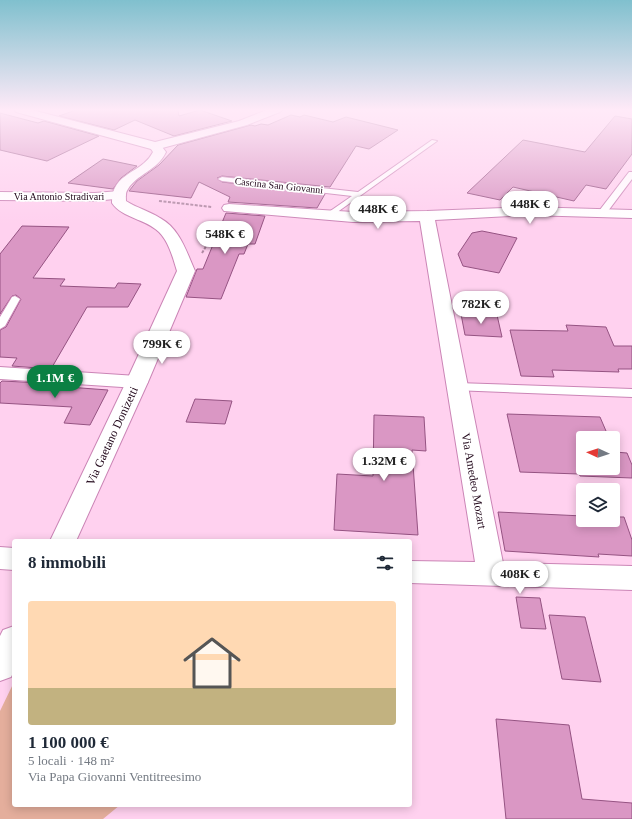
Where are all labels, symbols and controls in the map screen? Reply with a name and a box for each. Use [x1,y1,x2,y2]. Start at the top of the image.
street label: Cascina San Giovanni [234,175,324,196]
street label: Via Antonio Stradivari [14,191,104,202]
pin: 448K € [497,191,563,225]
pin: 448K € [345,196,411,230]
text: 448K € [510,196,550,211]
text: 448K € [358,201,398,216]
pin: 548K € [192,221,258,255]
text: 548K € [205,226,245,241]
pin: 782K € [448,291,514,325]
text: 782K € [461,296,501,311]
pin: 799K € [129,331,195,365]
text: 799K € [142,336,182,351]
pin: 1.1M € [22,365,88,399]
text: 1.1M € [36,370,74,385]
street label: Via Gaetano Donizetti [83,384,141,488]
north arrow [576,431,620,475]
map controls [576,431,620,527]
street label: Via Amedeo Mozart [459,432,489,531]
pin: 1.32M € [347,448,421,482]
text: 1.32M € [362,453,406,468]
button: layers [576,483,620,527]
icon: filters [374,552,396,574]
text: 8 immobili [28,553,106,572]
pin: 408K € [487,561,553,595]
text: 408K € [500,566,540,581]
icon: home [176,627,248,699]
text: 1 100 000 € [28,733,109,752]
text: 5 locali · 148 m² [28,753,114,768]
text: Via Papa Giovanni Ventitreesimo [28,769,201,784]

